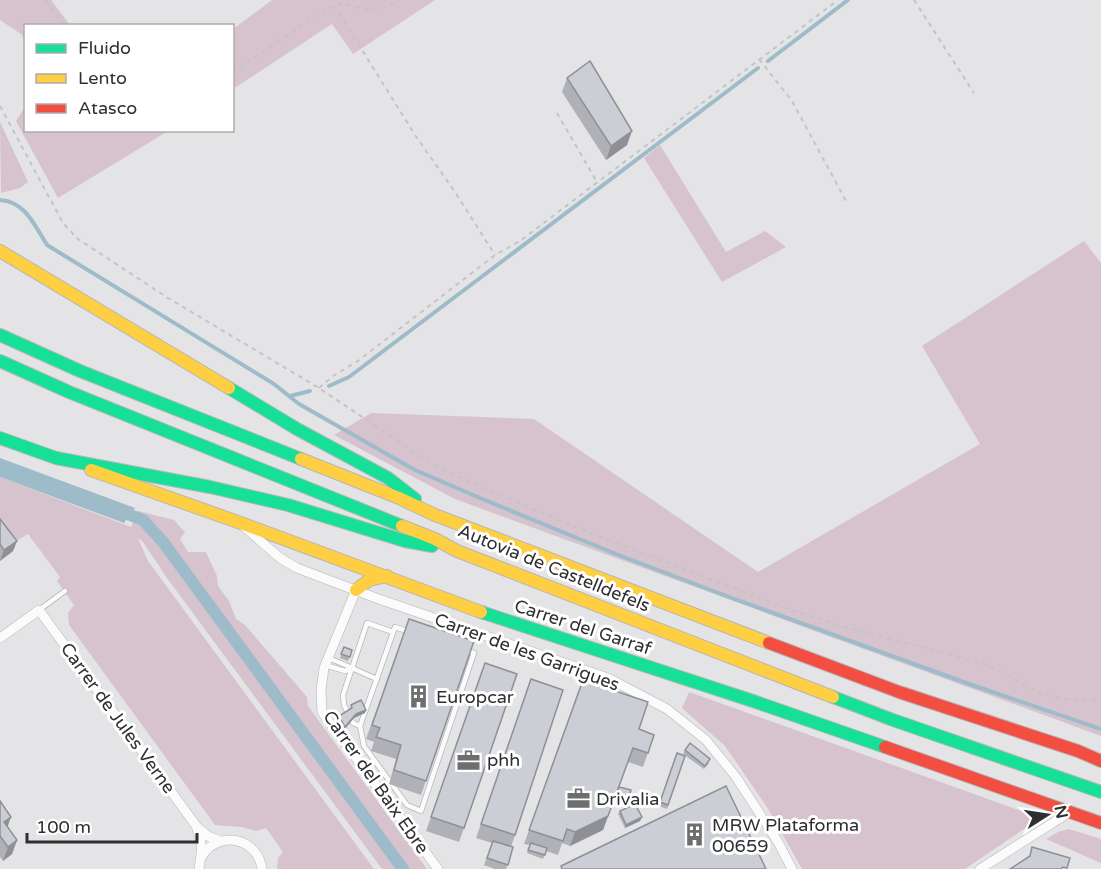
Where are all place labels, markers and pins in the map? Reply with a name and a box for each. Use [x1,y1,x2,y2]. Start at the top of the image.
building icon: Europcar [405,684,431,710]
place label: Europcar [436,686,514,708]
office icon: phh [456,747,482,773]
place label: phh [487,749,520,771]
office icon: Drivalia [565,786,591,812]
place label: Drivalia [596,788,659,810]
place label: MRW Plataforma 00659 [712,814,859,857]
building icon: MRW Plataforma 00659 [681,822,707,848]

